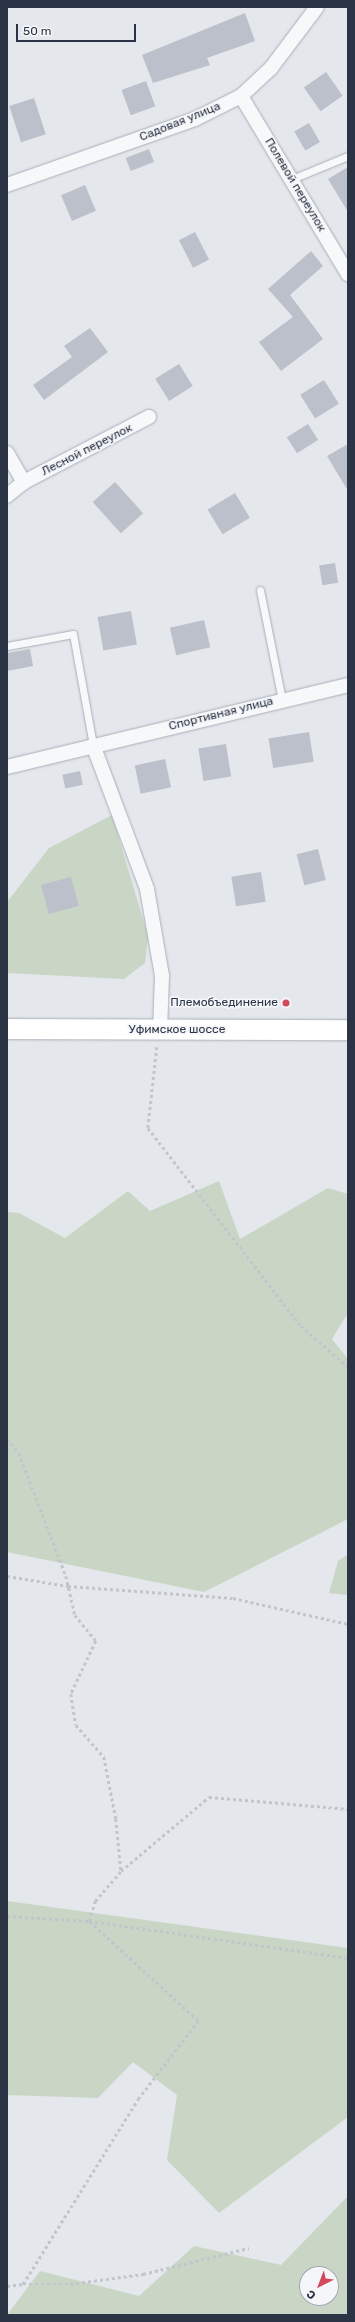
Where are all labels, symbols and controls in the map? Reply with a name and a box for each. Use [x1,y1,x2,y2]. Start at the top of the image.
scale bar [18,16,138,42]
text: 50 m [23,24,51,38]
street label: Садовая улица [137,99,223,145]
street label: Полевой переулок [261,136,329,234]
street label: Лесной переулок [39,421,135,479]
street label: Спортивная улица [167,694,275,734]
place label: Племобъединение [170,996,278,1010]
marker: Племобъединение [281,998,291,1008]
street label: Уфимское шоссе [129,1023,225,1037]
north arrow [299,2266,339,2306]
text: С [304,2287,319,2302]

